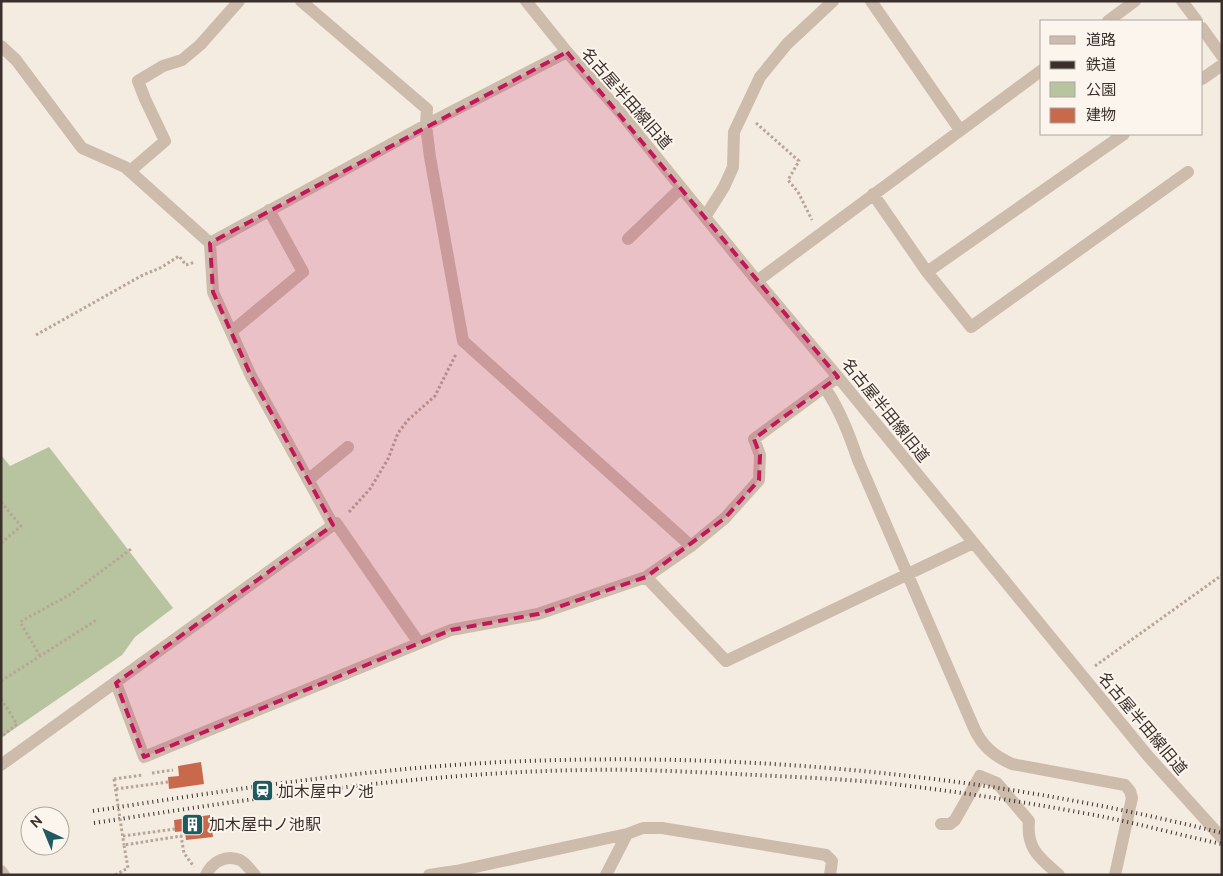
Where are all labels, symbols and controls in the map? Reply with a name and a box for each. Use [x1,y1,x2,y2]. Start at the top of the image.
legend [1040,20,1203,135]
text: 道路 [1086,31,1116,48]
street label: 名古屋半田線旧道 [578,44,676,152]
text: 鉄道 [1086,56,1116,73]
text: 公園 [1086,81,1116,98]
text: 建物 [1086,106,1116,123]
street label: 名古屋半田線旧道 [839,355,933,465]
street label: 名古屋半田線旧道 [1095,668,1191,778]
station icon: 加木屋中ノ池 [250,779,274,803]
place label: 加木屋中ノ池 [278,782,374,800]
north arrow [20,806,70,856]
text: N [27,812,45,831]
building icon: 加木屋中ノ池駅 [181,812,205,836]
place label: 加木屋中ノ池駅 [209,815,321,833]

